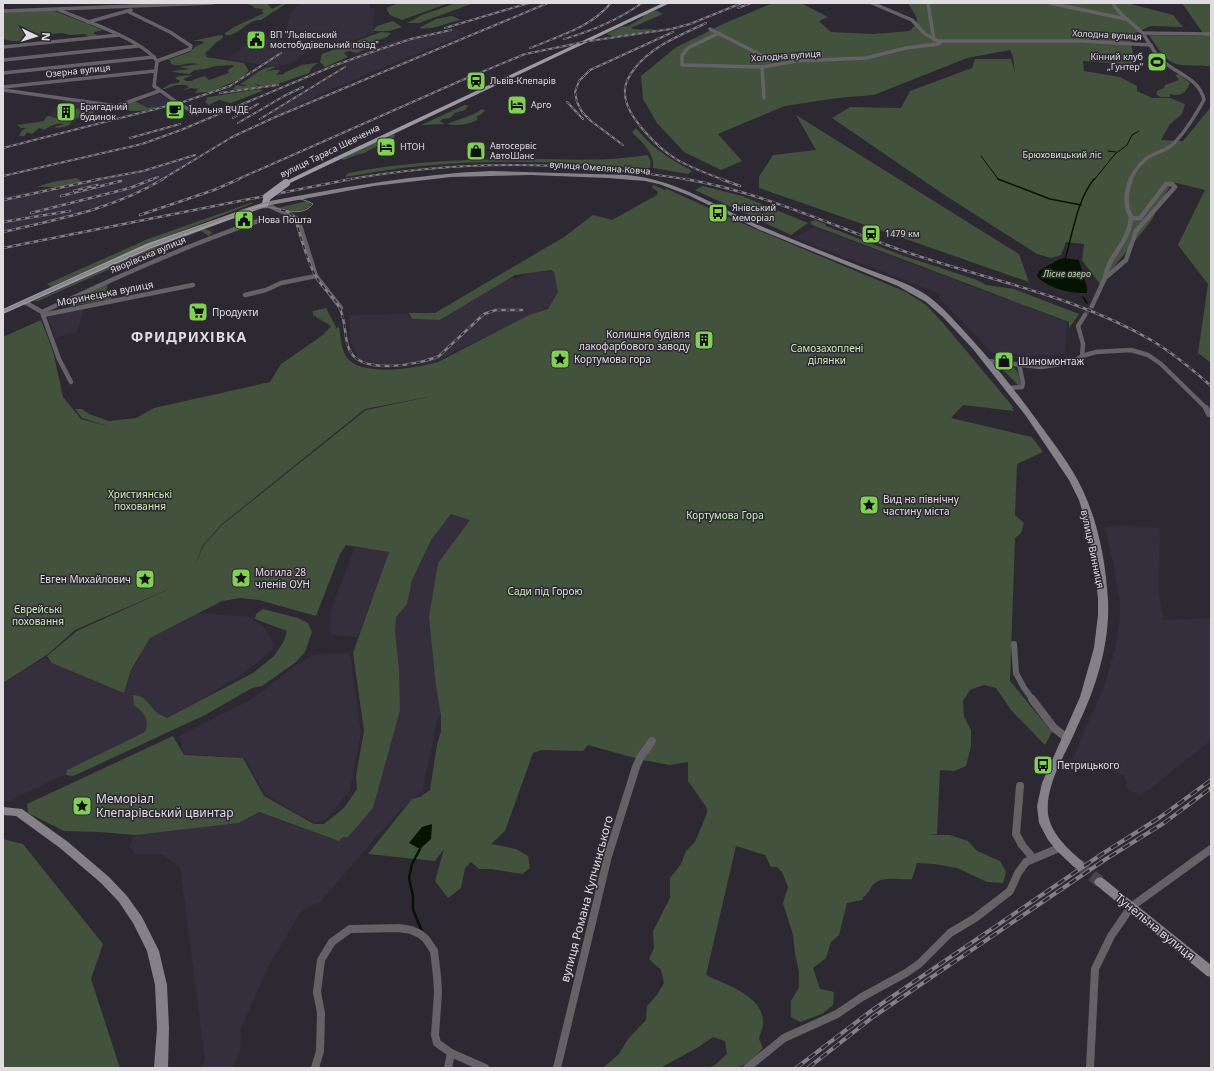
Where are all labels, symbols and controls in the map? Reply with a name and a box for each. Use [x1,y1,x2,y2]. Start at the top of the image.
north arrow [16,16,56,56]
street label: Холодна вулиця [1072,26,1142,43]
place label: ВП "Львівський мостобудівельний поїзд" [270,28,379,51]
public building icon: ВП "Львівський мостобудівельний поїзд" [245,29,267,51]
text: N [39,32,54,42]
street label: Холодна вулиця [751,47,821,64]
place label: Кінний клуб „Гунтер“ [1090,50,1144,73]
sports icon: Кінний клуб „Гунтер“ [1146,51,1168,73]
street label: Озерна вулиця [45,61,111,80]
station icon: Львів-Клепарів [465,70,487,92]
place label: Львів-Клепарів [490,74,556,87]
hotel icon: Арго [506,94,528,116]
place label: Арго [531,98,551,111]
cafe icon: Їдальня ВЧДЕ [164,99,186,121]
place label: Бригадний будинок [80,100,128,123]
building icon: Бригадний будинок [55,101,77,123]
place label: Їдальня ВЧДЕ [189,103,249,116]
street label: вулиця Тараса Шевченка [278,121,382,180]
hotel icon: НТОН [375,136,397,158]
place label: Автосервіс АвтоШанс [490,139,537,162]
place label: НТОН [400,140,425,153]
shop icon: Автосервіс АвтоШанс [465,140,487,162]
park label: Брюховицький ліс [1022,148,1102,161]
street label: вулиця Омеляна Ковча [549,157,651,178]
place label: Янівський меморіал [732,201,776,224]
bus stop icon: Янівський меморіал [707,202,729,224]
public building icon: Нова Пошта [233,209,255,231]
place label: Нова Пошта [258,213,312,226]
station icon: 1479 км [860,223,882,245]
place label: 1479 км [885,227,920,240]
street label: Яворівська вулиця [108,233,188,276]
water label: Лісне озеро [1042,267,1091,280]
street label: Моринецька вулиця [56,277,154,309]
supermarket icon: Продукти [187,301,209,323]
place label: Продукти [212,305,259,319]
district label: ФРИДРИХІВКА [131,327,247,346]
place label: Колишня будівля лакофарбового заводу [579,327,691,353]
building icon: Колишня будівля лакофарбового заводу [693,329,715,351]
park label: Самозахоплені ділянки [791,341,863,367]
place icon: Кортумова гора [549,348,571,370]
shop icon: Шиномонтаж [993,350,1015,372]
place label: Кортумова гора [574,352,651,366]
place label: Шиномонтаж [1018,354,1084,368]
park label: Християнські поховання [108,487,172,513]
place label: Вид на північну частину міста [883,492,960,518]
place icon: Вид на північну частину міста [858,494,880,516]
park label: Кортумова Гора [686,508,764,522]
street label: вулиця Винниця [1078,509,1108,589]
place label: Могила 28 членів ОУН [255,565,310,591]
place icon: Могила 28 членів ОУН [230,567,252,589]
place icon: Евген Михайлович [134,568,156,590]
place label: Евген Михайлович [40,572,131,586]
park label: Сади під Горою [508,584,582,598]
park label: Єврейські поховання [12,602,64,628]
bus stop icon: Петрицького [1032,754,1054,776]
place label: Петрицького [1057,758,1120,772]
place label: Меморіал Клепарівський цвинтар [96,790,234,821]
place icon: Меморіал Клепарівський цвинтар [71,795,93,817]
street label: вулиця Романа Купчинського [556,814,617,984]
street label: Тунельна вулиця [1112,889,1199,964]

